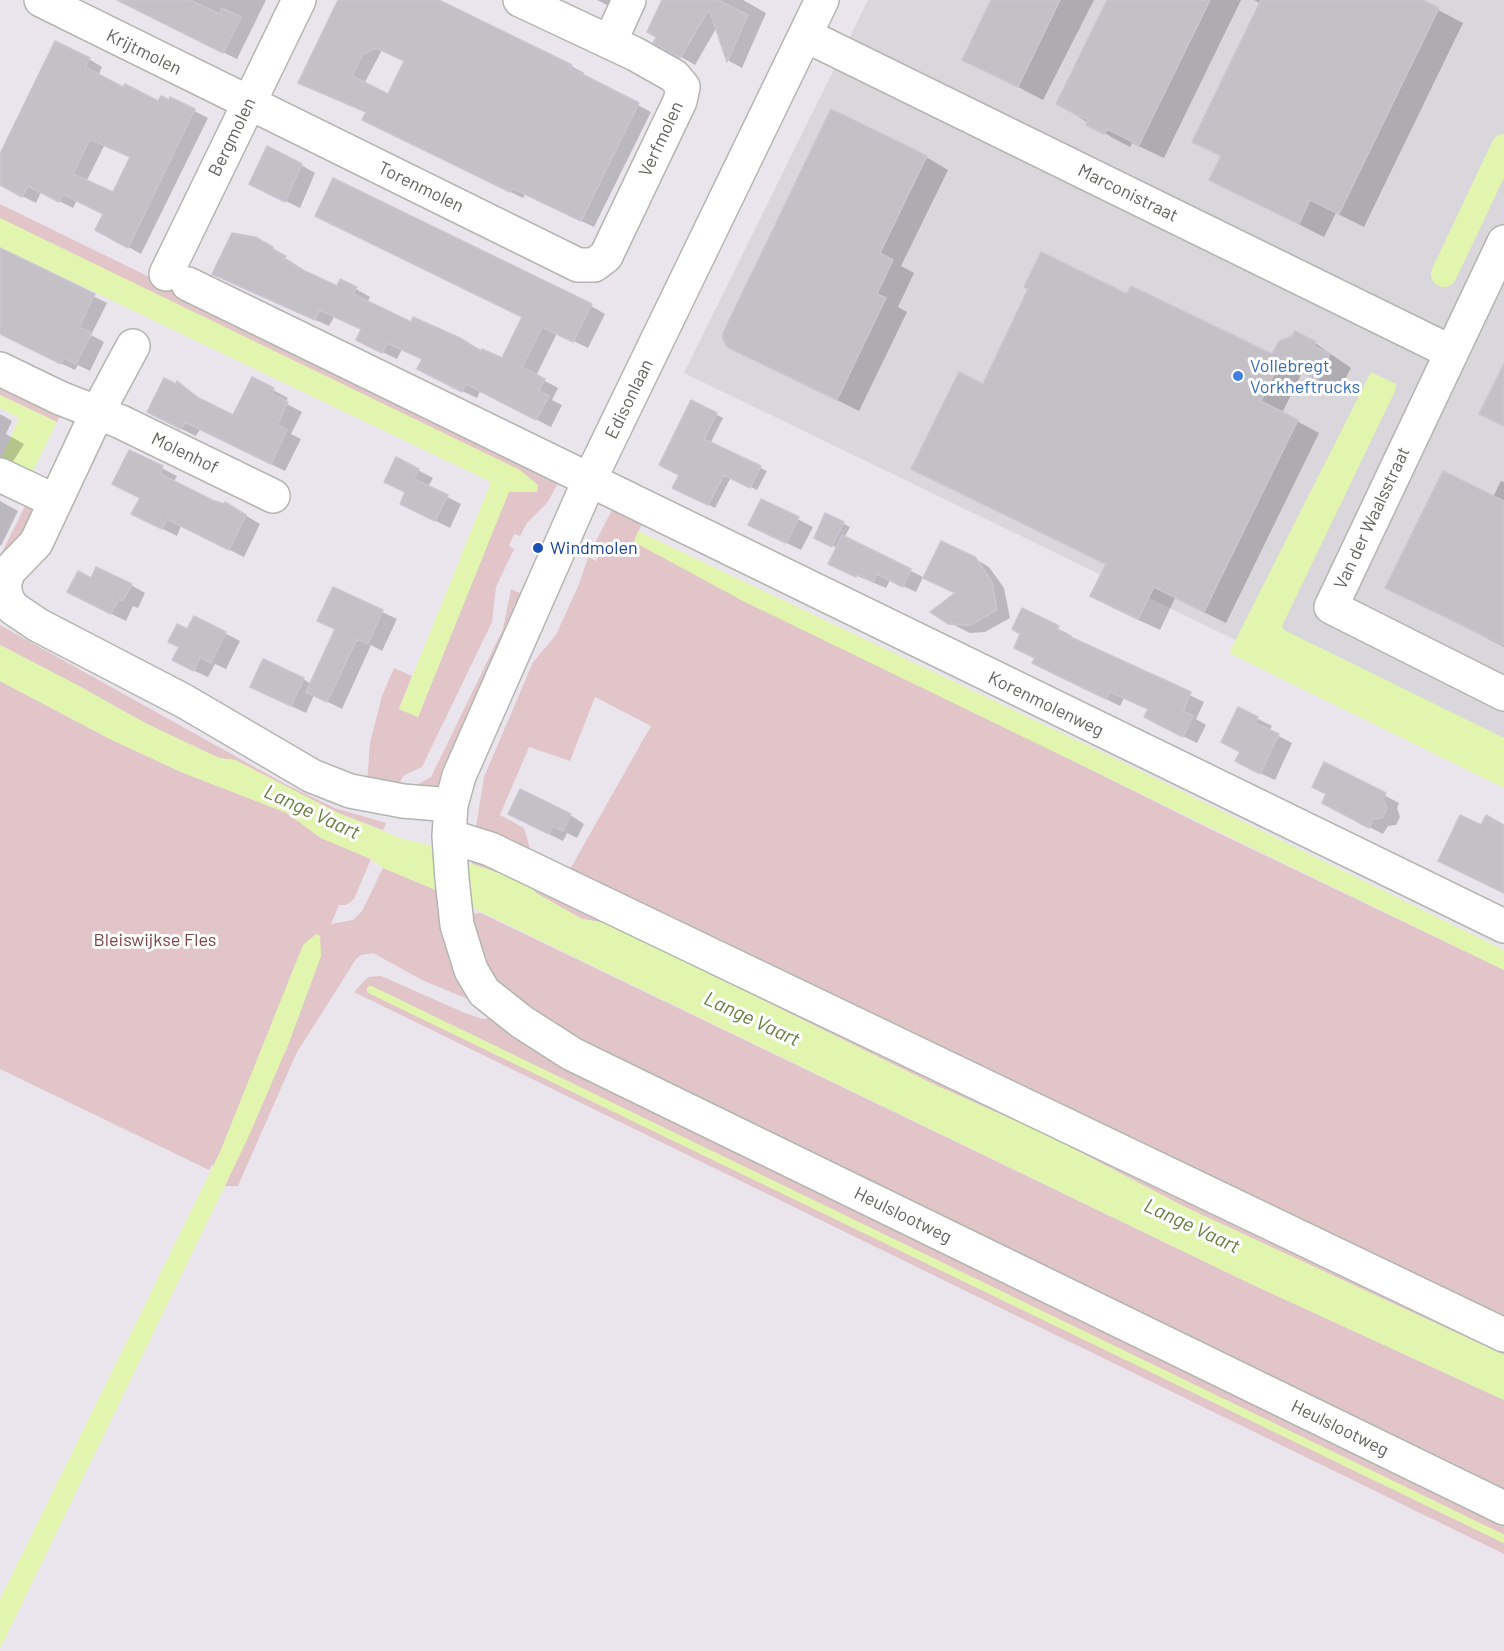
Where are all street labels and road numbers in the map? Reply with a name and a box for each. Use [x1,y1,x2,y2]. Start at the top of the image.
street label: Krijtmolen [103,25,185,79]
street label: Bergmolen [204,94,260,180]
street label: Verfmolen [634,98,688,180]
street label: Torenmolen [375,157,467,217]
street label: Marconistraat [1074,160,1182,226]
street label: Edisonlaan [601,356,657,442]
street label: Molenhof [148,428,222,478]
street label: Van der Waalsstraat [1330,444,1414,592]
street label: Korenmolenweg [985,667,1107,741]
street label: Heulslootweg [851,1182,955,1248]
street label: Heulslootweg [1288,1395,1392,1461]

